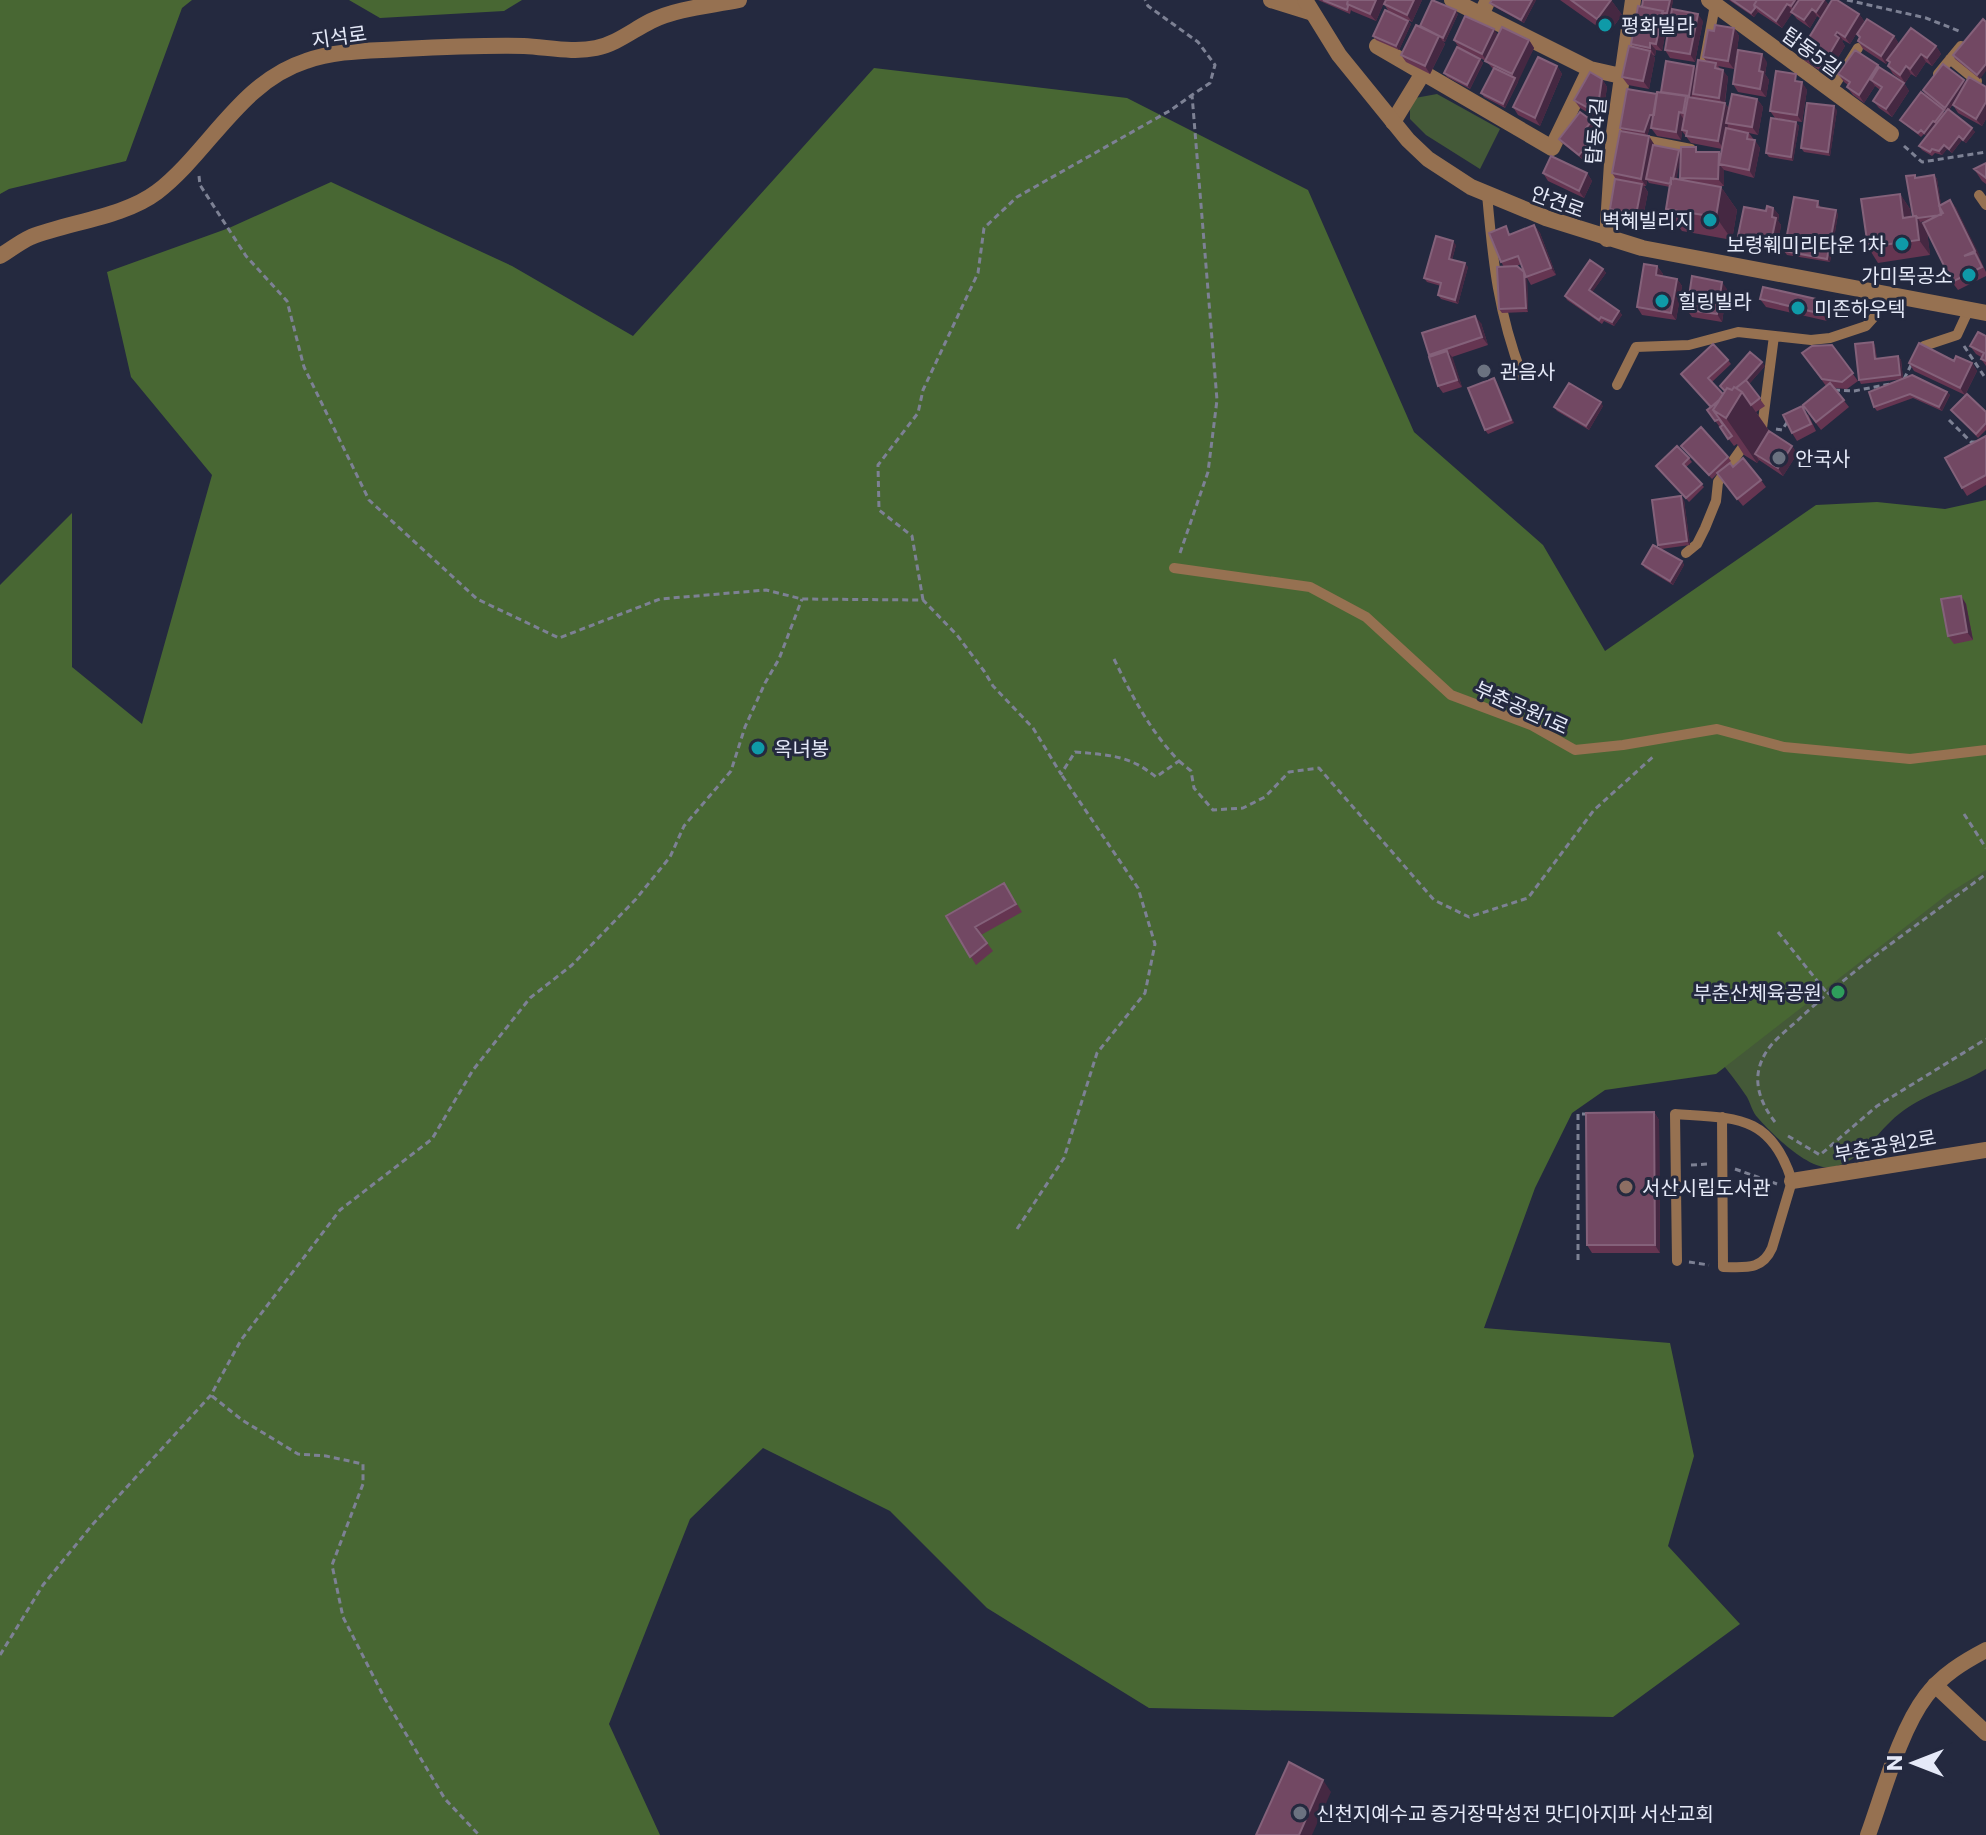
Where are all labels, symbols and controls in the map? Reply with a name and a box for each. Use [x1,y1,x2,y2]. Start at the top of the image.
place label: 평화빌라 [1621,13,1695,37]
marker: 평화빌라 [1596,16,1614,34]
street label: 지석로 [310,20,368,52]
street label: 탑동5길 [1778,22,1846,80]
street label: 탑동4길 [1580,96,1610,166]
street label: 안견로 [1528,180,1588,222]
place label: 벽혜빌리지 [1602,208,1694,232]
marker: 벽혜빌리지 [1701,211,1719,229]
place label: 보령훼미리타운 1차 [1726,232,1886,256]
marker: 보령훼미리타운 1차 [1893,235,1911,253]
place label: 가미목공소 [1861,263,1953,287]
marker: 가미목공소 [1960,266,1978,284]
place label: 힐링빌라 [1678,289,1752,313]
marker: 힐링빌라 [1653,292,1671,310]
place label: 미존하우텍 [1814,296,1906,320]
marker: 미존하우텍 [1789,299,1807,317]
place label: 관음사 [1500,359,1555,383]
marker: 관음사 [1475,362,1493,380]
place label: 안국사 [1795,446,1850,470]
marker: 안국사 [1770,449,1788,467]
street label: 부춘공원1로 [1471,676,1573,738]
place label: 옥녀봉 [774,736,829,760]
marker: 옥녀봉 [749,739,767,757]
place label: 부춘산체육공원 [1693,980,1822,1004]
marker: 부춘산체육공원 [1829,983,1847,1001]
street label: 부춘공원2로 [1832,1124,1938,1166]
place label: 서산시립도서관 [1642,1175,1771,1199]
marker: 서산시립도서관 [1617,1178,1635,1196]
north arrow [1874,1723,1954,1803]
text: N [1880,1755,1907,1771]
place label: 신천지예수교 증거장막성전 맛디아지파 서산교회 [1316,1801,1714,1825]
marker: 신천지예수교 증거장막성전 맛디아지파 서산교회 [1291,1804,1309,1822]

